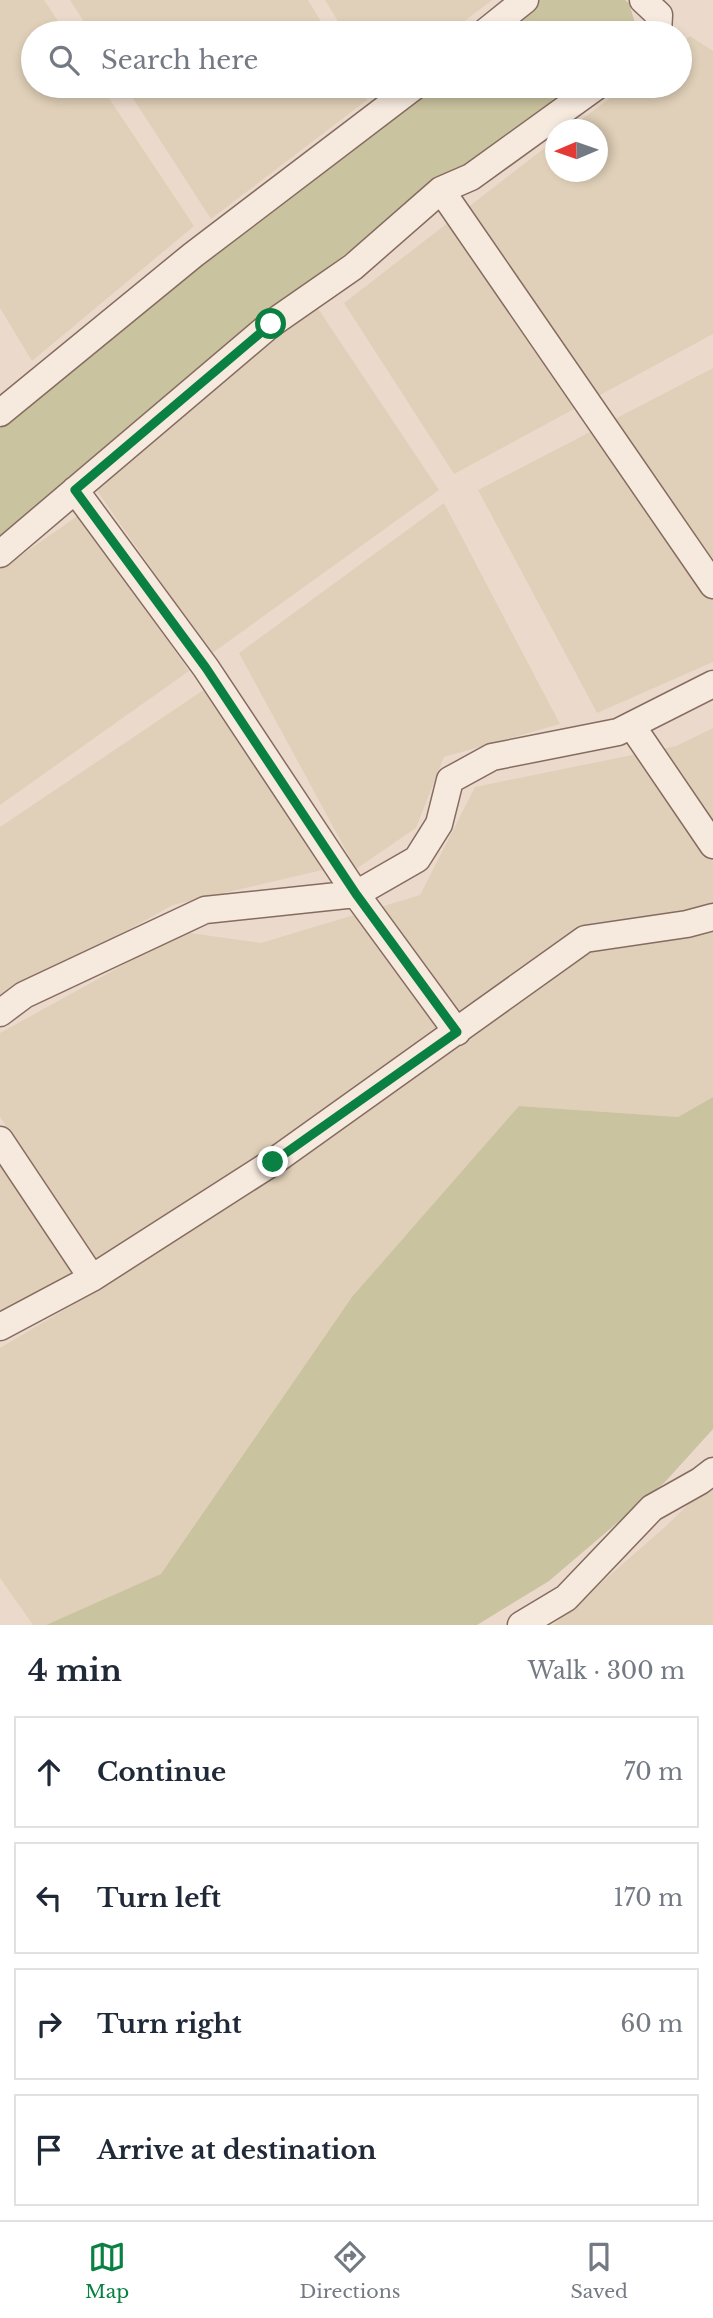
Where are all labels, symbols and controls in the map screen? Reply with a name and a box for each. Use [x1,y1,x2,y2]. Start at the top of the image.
search box [21,21,692,98]
icon: search [45,41,83,79]
text: Search here [101,44,258,76]
north arrow [545,119,608,182]
route start [255,308,286,339]
route end [257,1146,288,1177]
text: 4 min [28,1652,122,1689]
text: Walk · 300 m [528,1657,685,1685]
icon: ahead [30,1753,68,1791]
text: Continue [97,1756,226,1788]
text: 70 m [624,1758,683,1786]
icon: left [30,1879,68,1917]
text: Turn left [97,1882,221,1914]
text: 170 m [613,1884,683,1912]
icon: right [30,2005,68,2043]
text: Turn right [97,2008,242,2040]
text: 60 m [621,2010,683,2038]
icon: arrive [30,2131,68,2169]
text: Arrive at destination [97,2134,377,2166]
tab: Map [85,2238,129,2303]
tab: Directions [299,2238,400,2303]
tab: Saved [571,2238,628,2303]

